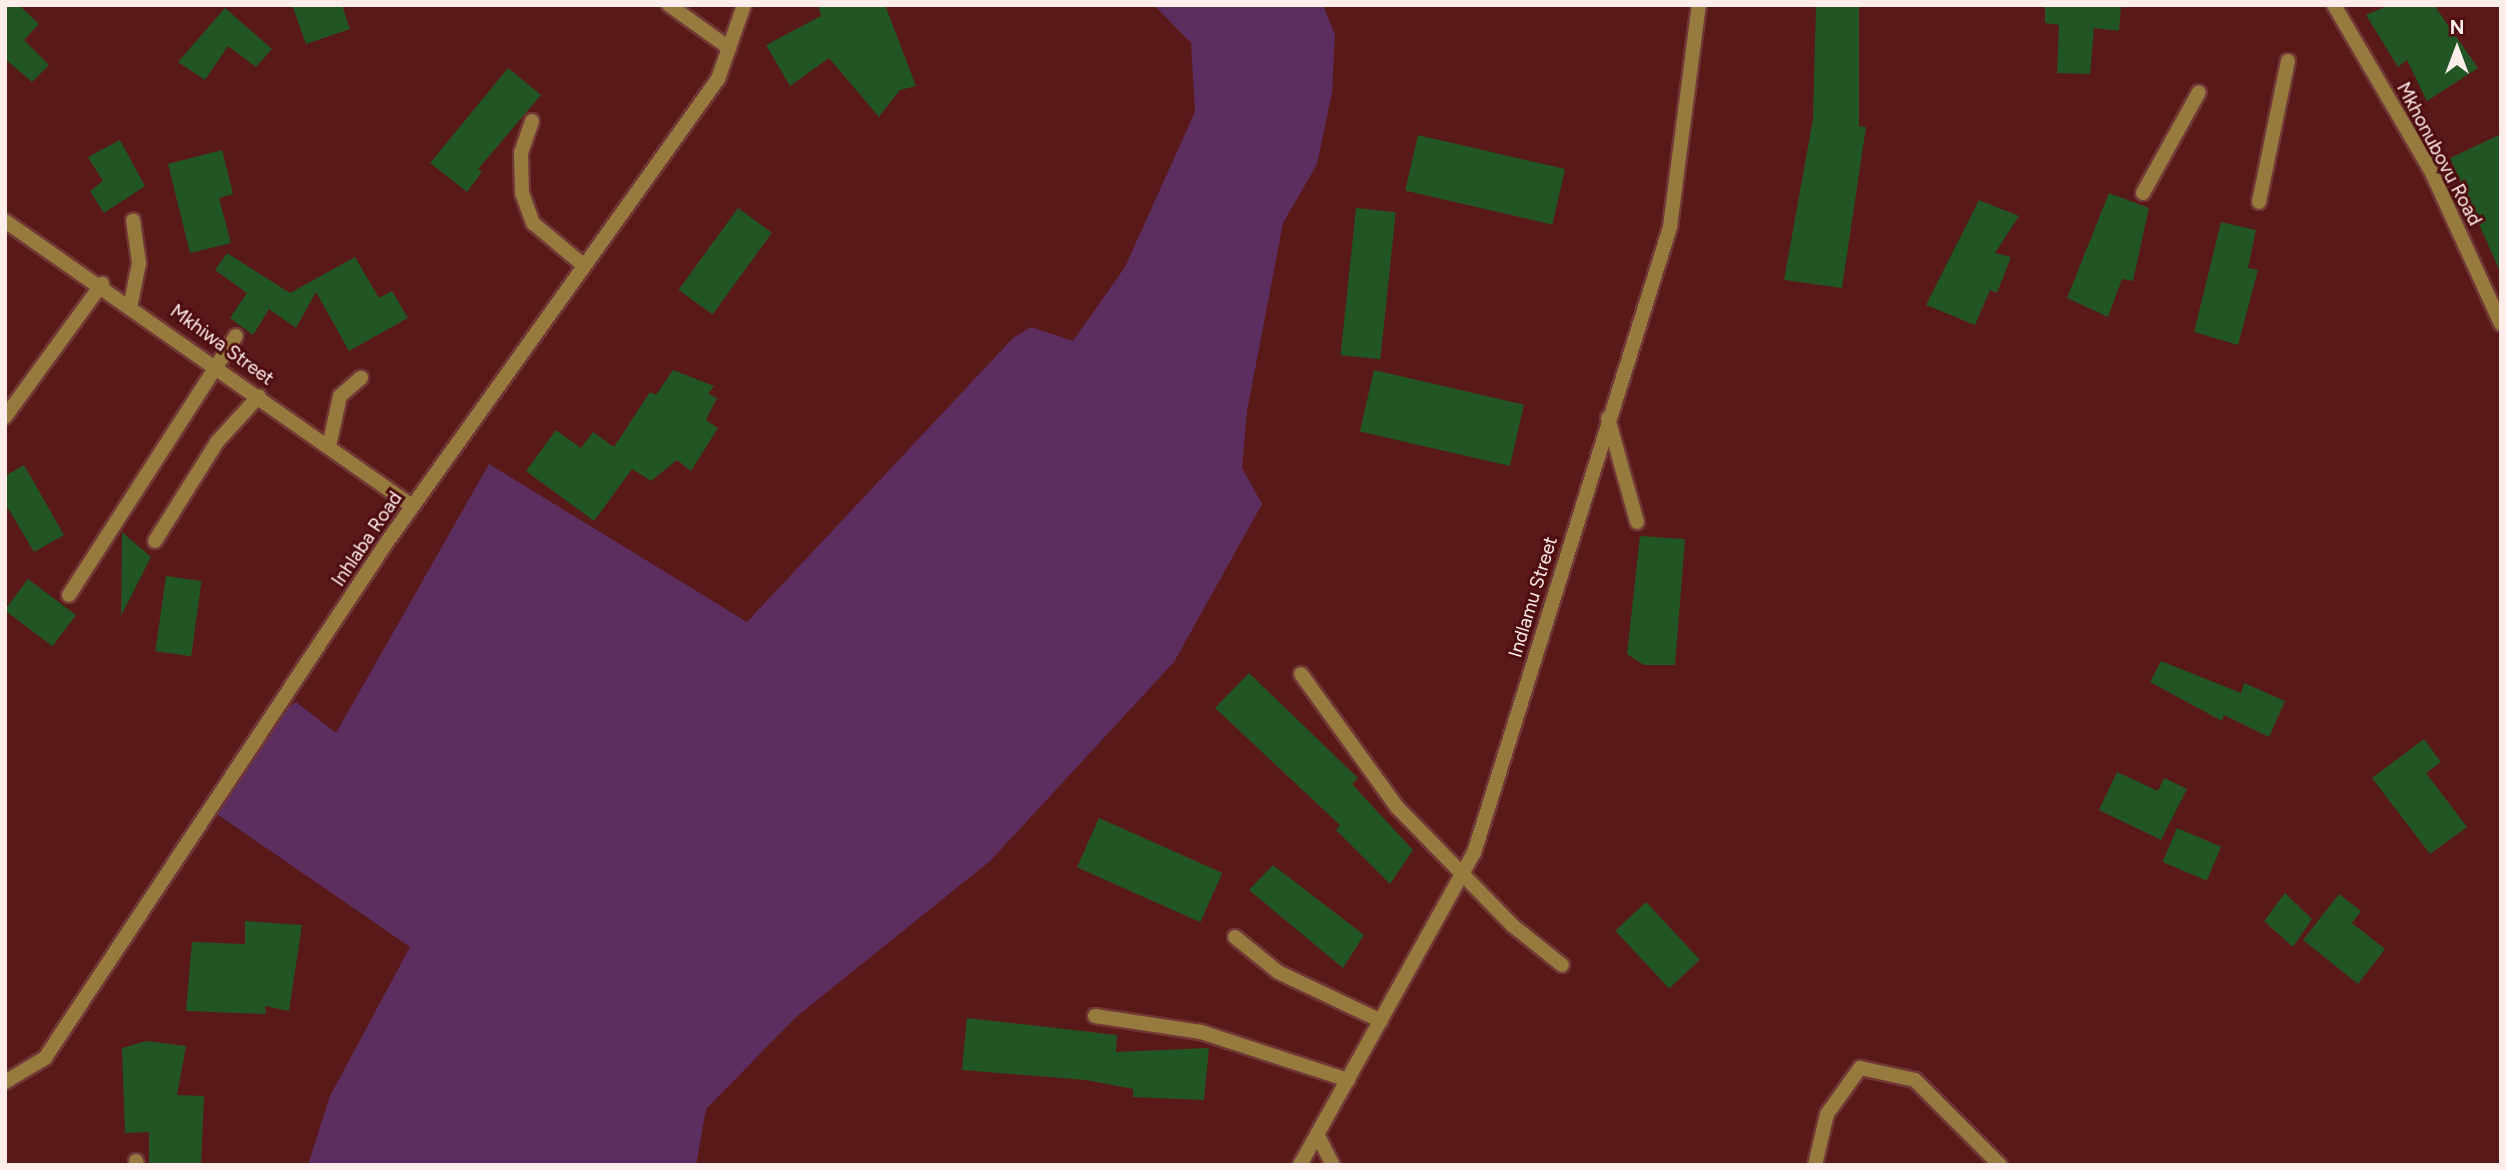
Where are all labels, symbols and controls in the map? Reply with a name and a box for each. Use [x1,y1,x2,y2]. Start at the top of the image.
north arrow [2422,14,2492,84]
text: N [2450,16,2464,39]
street label: Mkhonubovu Road [2392,78,2486,230]
street label: Mkhiwa Street [166,300,278,390]
street label: Inhlaba Road [327,487,407,591]
street label: Indlamu Street [1504,534,1562,660]

